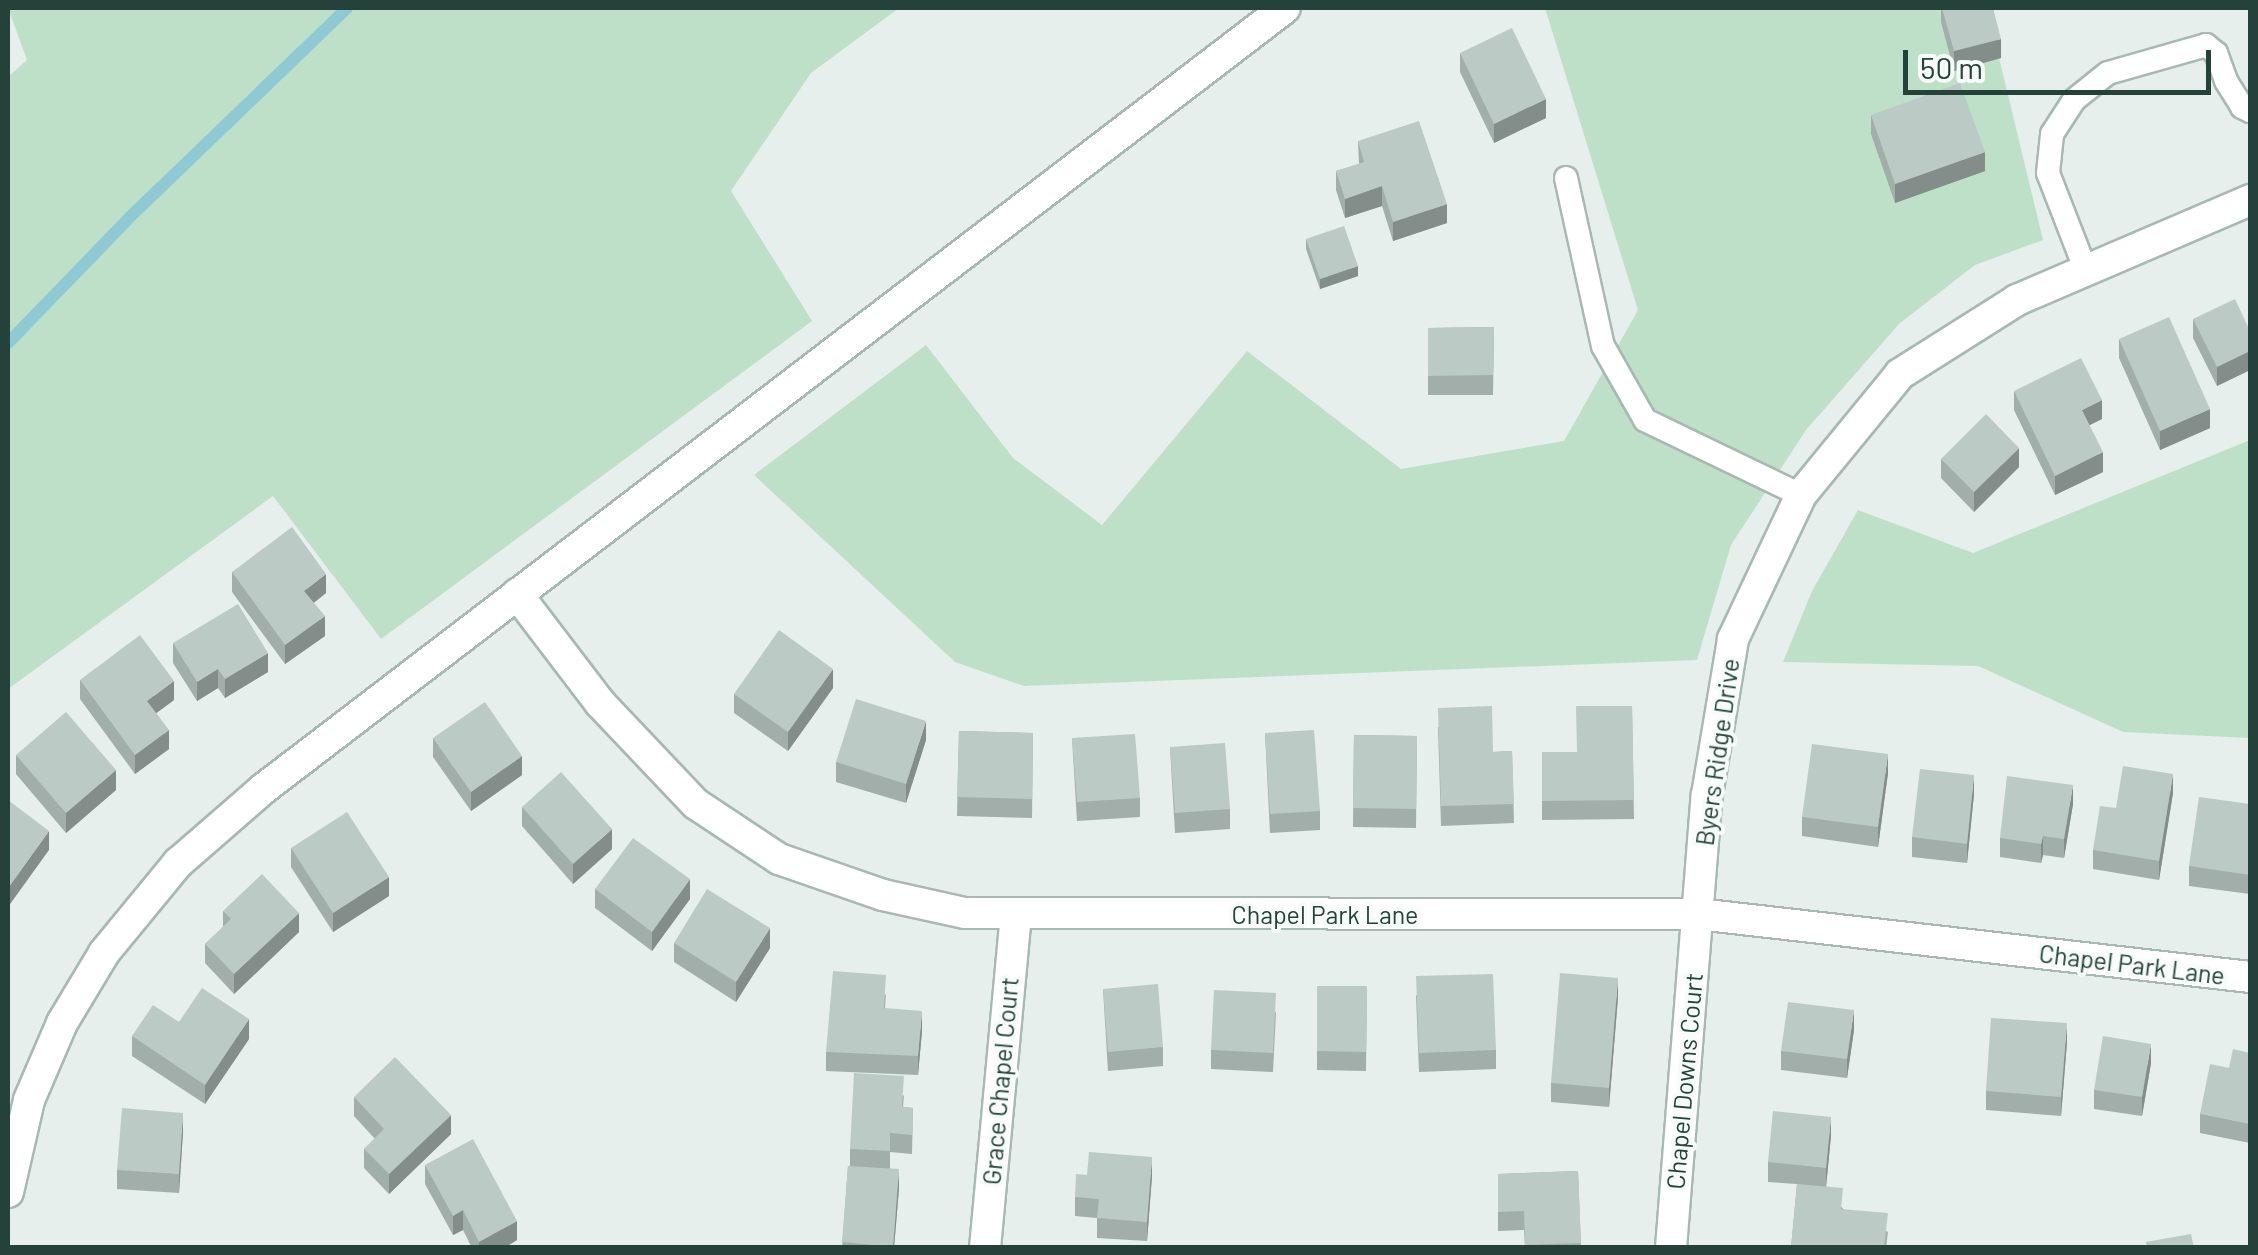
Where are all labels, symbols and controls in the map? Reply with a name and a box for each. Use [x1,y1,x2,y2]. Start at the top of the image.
scale bar [1908,30,2216,92]
text: 50 m [1920,49,1983,85]
street label: Byers Ridge Drive [1689,656,1745,848]
street label: Chapel Park Lane [1232,899,1418,929]
street label: Chapel Park Lane [2037,938,2227,990]
street label: Chapel Downs Court [1660,972,1708,1190]
street label: Grace Chapel Court [976,976,1024,1186]

